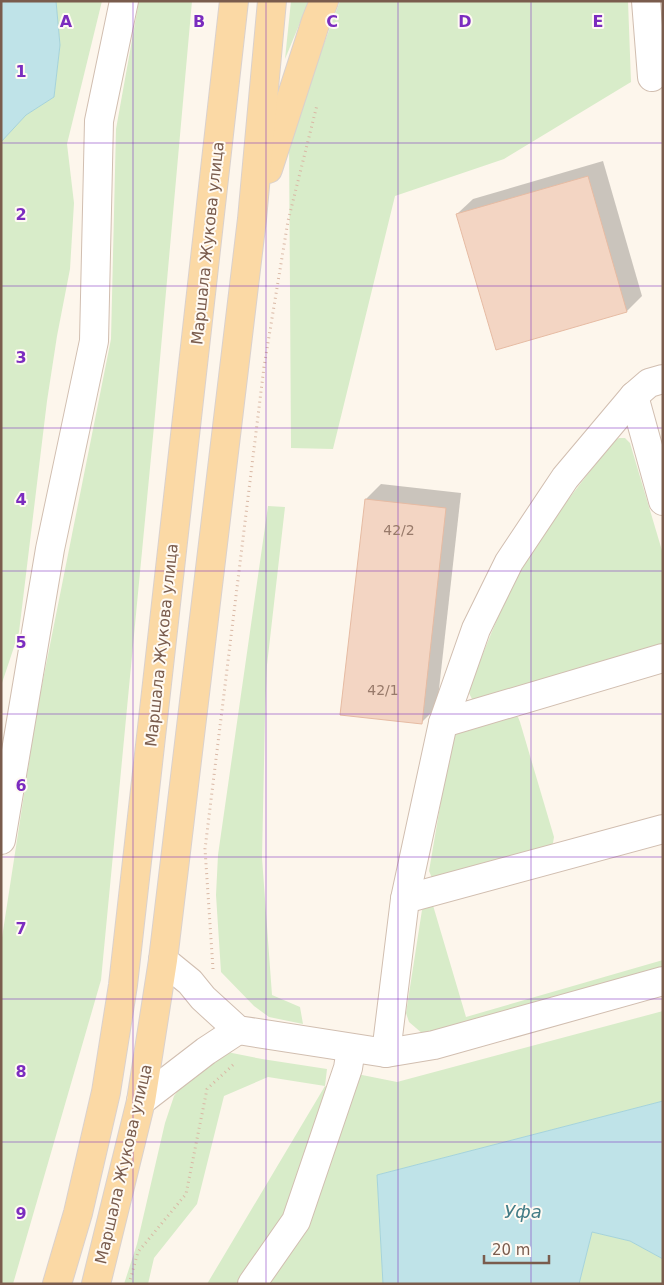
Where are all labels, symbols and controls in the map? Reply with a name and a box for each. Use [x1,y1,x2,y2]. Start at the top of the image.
text: A [60,12,73,31]
text: B [193,12,205,31]
text: C [326,12,338,31]
text: D [458,12,472,31]
text: E [593,12,603,31]
text: 1 [15,62,27,81]
street label: Маршала Жукова улица [187,140,228,346]
text: 2 [15,205,27,224]
text: 3 [15,348,27,367]
text: 4 [15,490,27,509]
house number: 42/2 [383,522,415,538]
street label: Маршала Жукова улица [141,542,182,748]
text: 5 [15,633,27,652]
house number: 42/1 [367,682,399,698]
text: 6 [15,776,27,795]
text: 7 [15,919,27,938]
text: 8 [15,1062,27,1081]
street label: Маршала Жукова улица [91,1062,156,1266]
water label: Уфа [504,1201,542,1222]
text: 9 [15,1204,27,1223]
scale bar [484,1232,549,1264]
text: 20 m [492,1241,530,1259]

